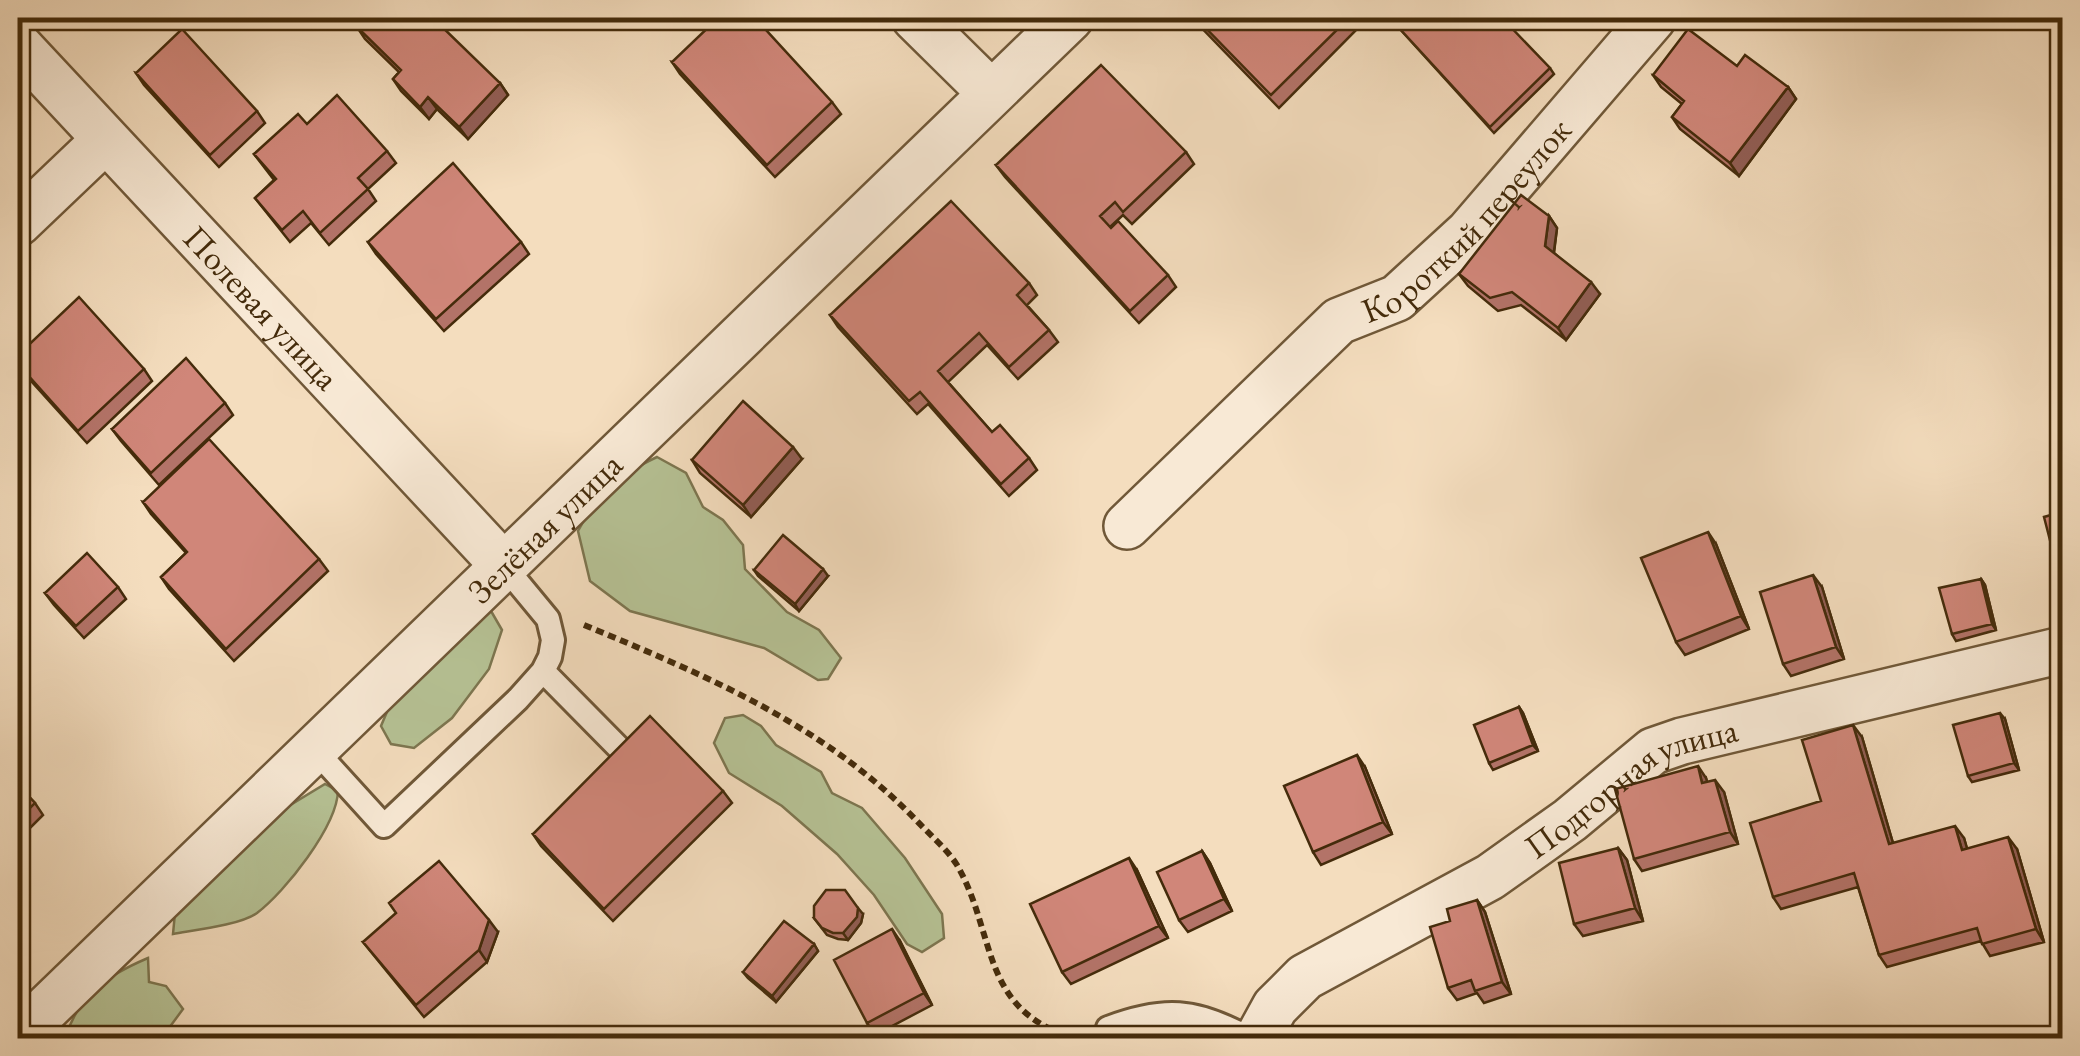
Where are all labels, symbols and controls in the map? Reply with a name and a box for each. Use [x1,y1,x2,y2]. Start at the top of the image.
street label: Короткий переулок [1355,108,1580,332]
street label: Полевая улица [174,215,350,399]
street label: Зелёная улица [457,442,631,612]
street label: Подгорная улица [1515,706,1742,868]

